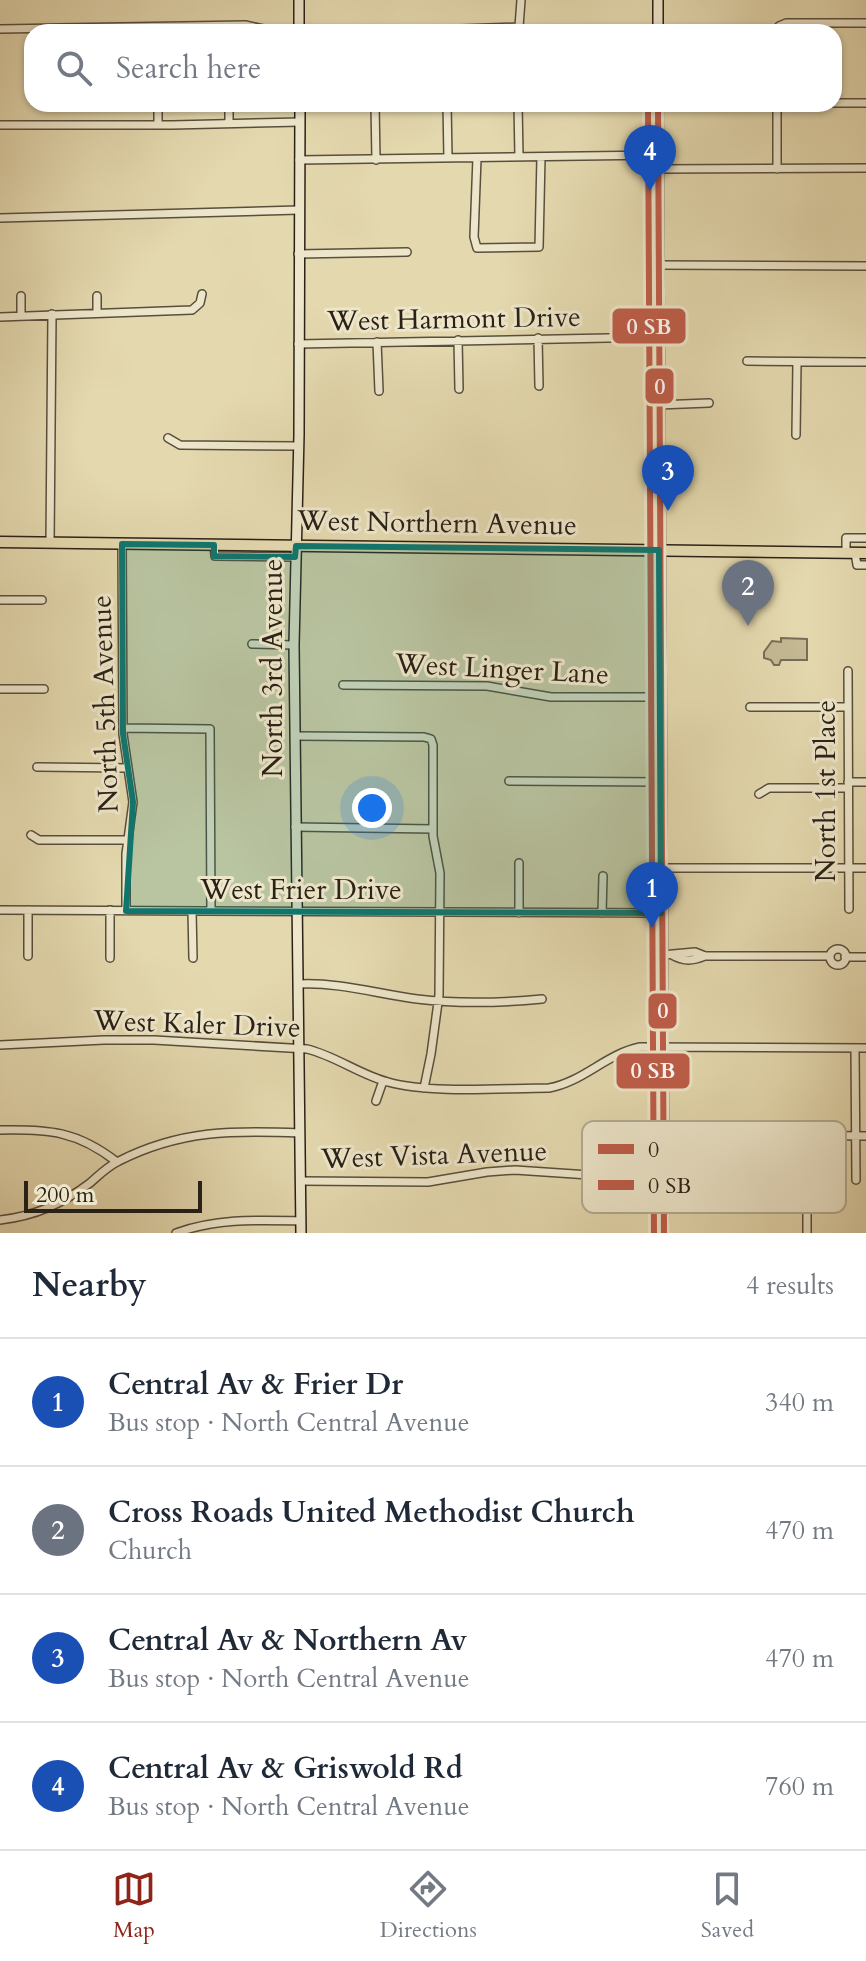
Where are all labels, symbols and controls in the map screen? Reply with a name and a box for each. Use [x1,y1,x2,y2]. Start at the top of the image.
search box [24,24,842,112]
icon: search [52,46,96,90]
text: Search here [116,48,261,89]
pin: 4 [624,125,676,191]
street label: West Harmont Drive [326,298,581,340]
line badge: 0 SB [611,307,687,345]
text: 0 SB [627,312,671,342]
line badge: 0 [644,367,675,405]
text: 0 [654,372,666,402]
pin: 3 [642,445,694,511]
street label: West Northern Avenue [296,502,577,544]
street label: North 3rd Avenue [254,559,292,777]
pin: 2 [722,560,774,626]
street label: North 5th Avenue [82,594,128,814]
street label: West Linger Lane [393,644,610,694]
street label: North 1st Place [807,700,845,882]
your location [352,788,392,828]
pin: 1 [626,862,678,928]
street label: West Frier Drive [199,871,402,909]
line badge: 0 [647,992,678,1030]
text: 0 [657,996,669,1026]
street label: West Kaler Drive [92,1001,301,1047]
line badge: 0 SB [615,1052,691,1090]
text: 0 SB [631,1056,675,1086]
legend [582,1121,846,1213]
street label: West Vista Avenue [319,1132,548,1178]
text: 0 [648,1135,659,1165]
text: 0 SB [648,1171,691,1201]
scale bar [24,1177,202,1213]
text: 200 m [36,1180,94,1210]
text: Nearby [32,1262,147,1308]
text: 4 results [746,1268,834,1303]
text: Central Av & Frier Dr [108,1364,403,1405]
text: 1 [51,1385,65,1420]
text: 340 m [765,1385,834,1420]
text: Bus stop · North Central Avenue [108,1405,469,1440]
text: Cross Roads United Methodist Church [108,1492,635,1533]
text: 2 [51,1513,65,1548]
text: 470 m [765,1513,834,1548]
text: Church [108,1533,192,1568]
text: Central Av & Northern Av [108,1620,467,1661]
text: 3 [51,1641,65,1676]
text: 470 m [765,1641,834,1676]
text: Bus stop · North Central Avenue [108,1661,469,1696]
text: Central Av & Griswold Rd [108,1748,463,1789]
text: 4 [51,1769,65,1804]
text: 760 m [765,1769,834,1804]
text: Bus stop · North Central Avenue [108,1789,469,1824]
tab: Map [112,1867,156,1945]
tab: Directions [380,1867,477,1945]
tab: Saved [701,1867,754,1945]

